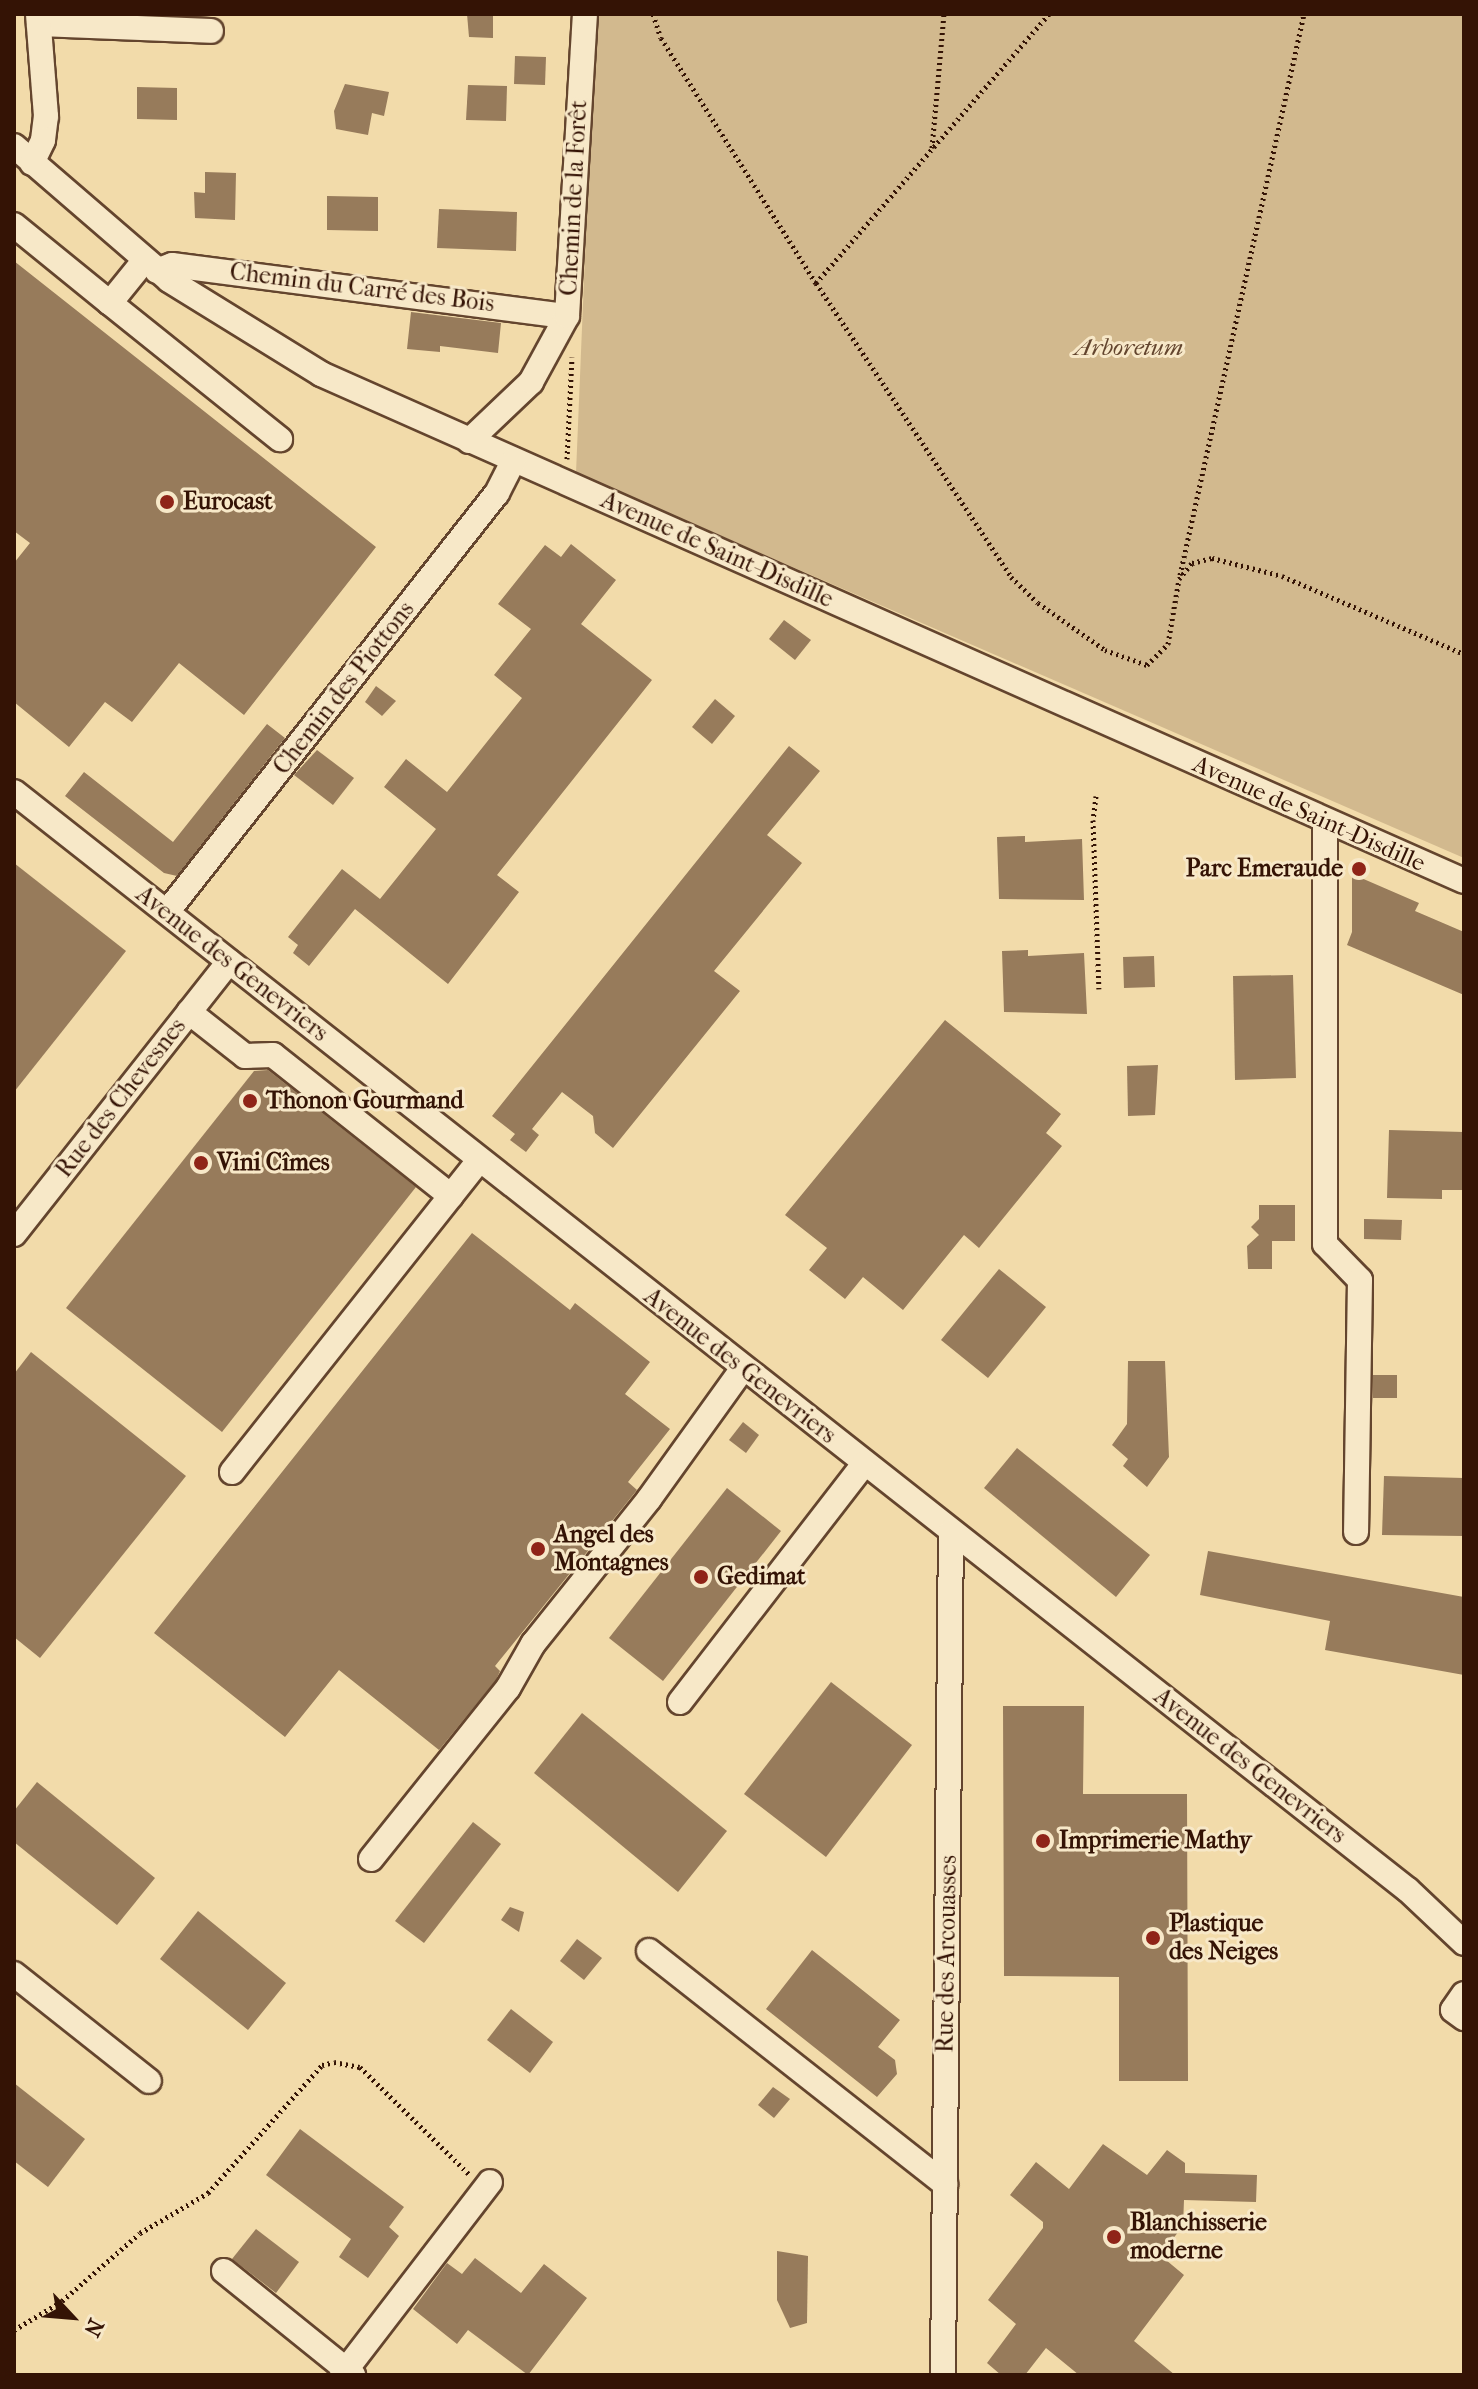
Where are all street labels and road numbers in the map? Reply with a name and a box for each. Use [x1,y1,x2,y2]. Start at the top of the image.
street label: Chemin de la Forêt [554,99,594,297]
street label: Chemin du Carré des Bois [228,257,496,319]
street label: Avenue de Saint-Disdille [596,486,838,614]
street label: Chemin des Piottons [267,596,421,780]
street label: Avenue de Saint-Disdille [1188,750,1430,878]
street label: Avenue des Genevriers [130,880,334,1048]
street label: Rue des Chevesnes [50,1013,192,1183]
street label: Avenue des Genevriers [638,1282,842,1450]
street label: Avenue des Genevriers [1148,1682,1352,1850]
street label: Rue des Arcouasses [931,1855,963,2053]

